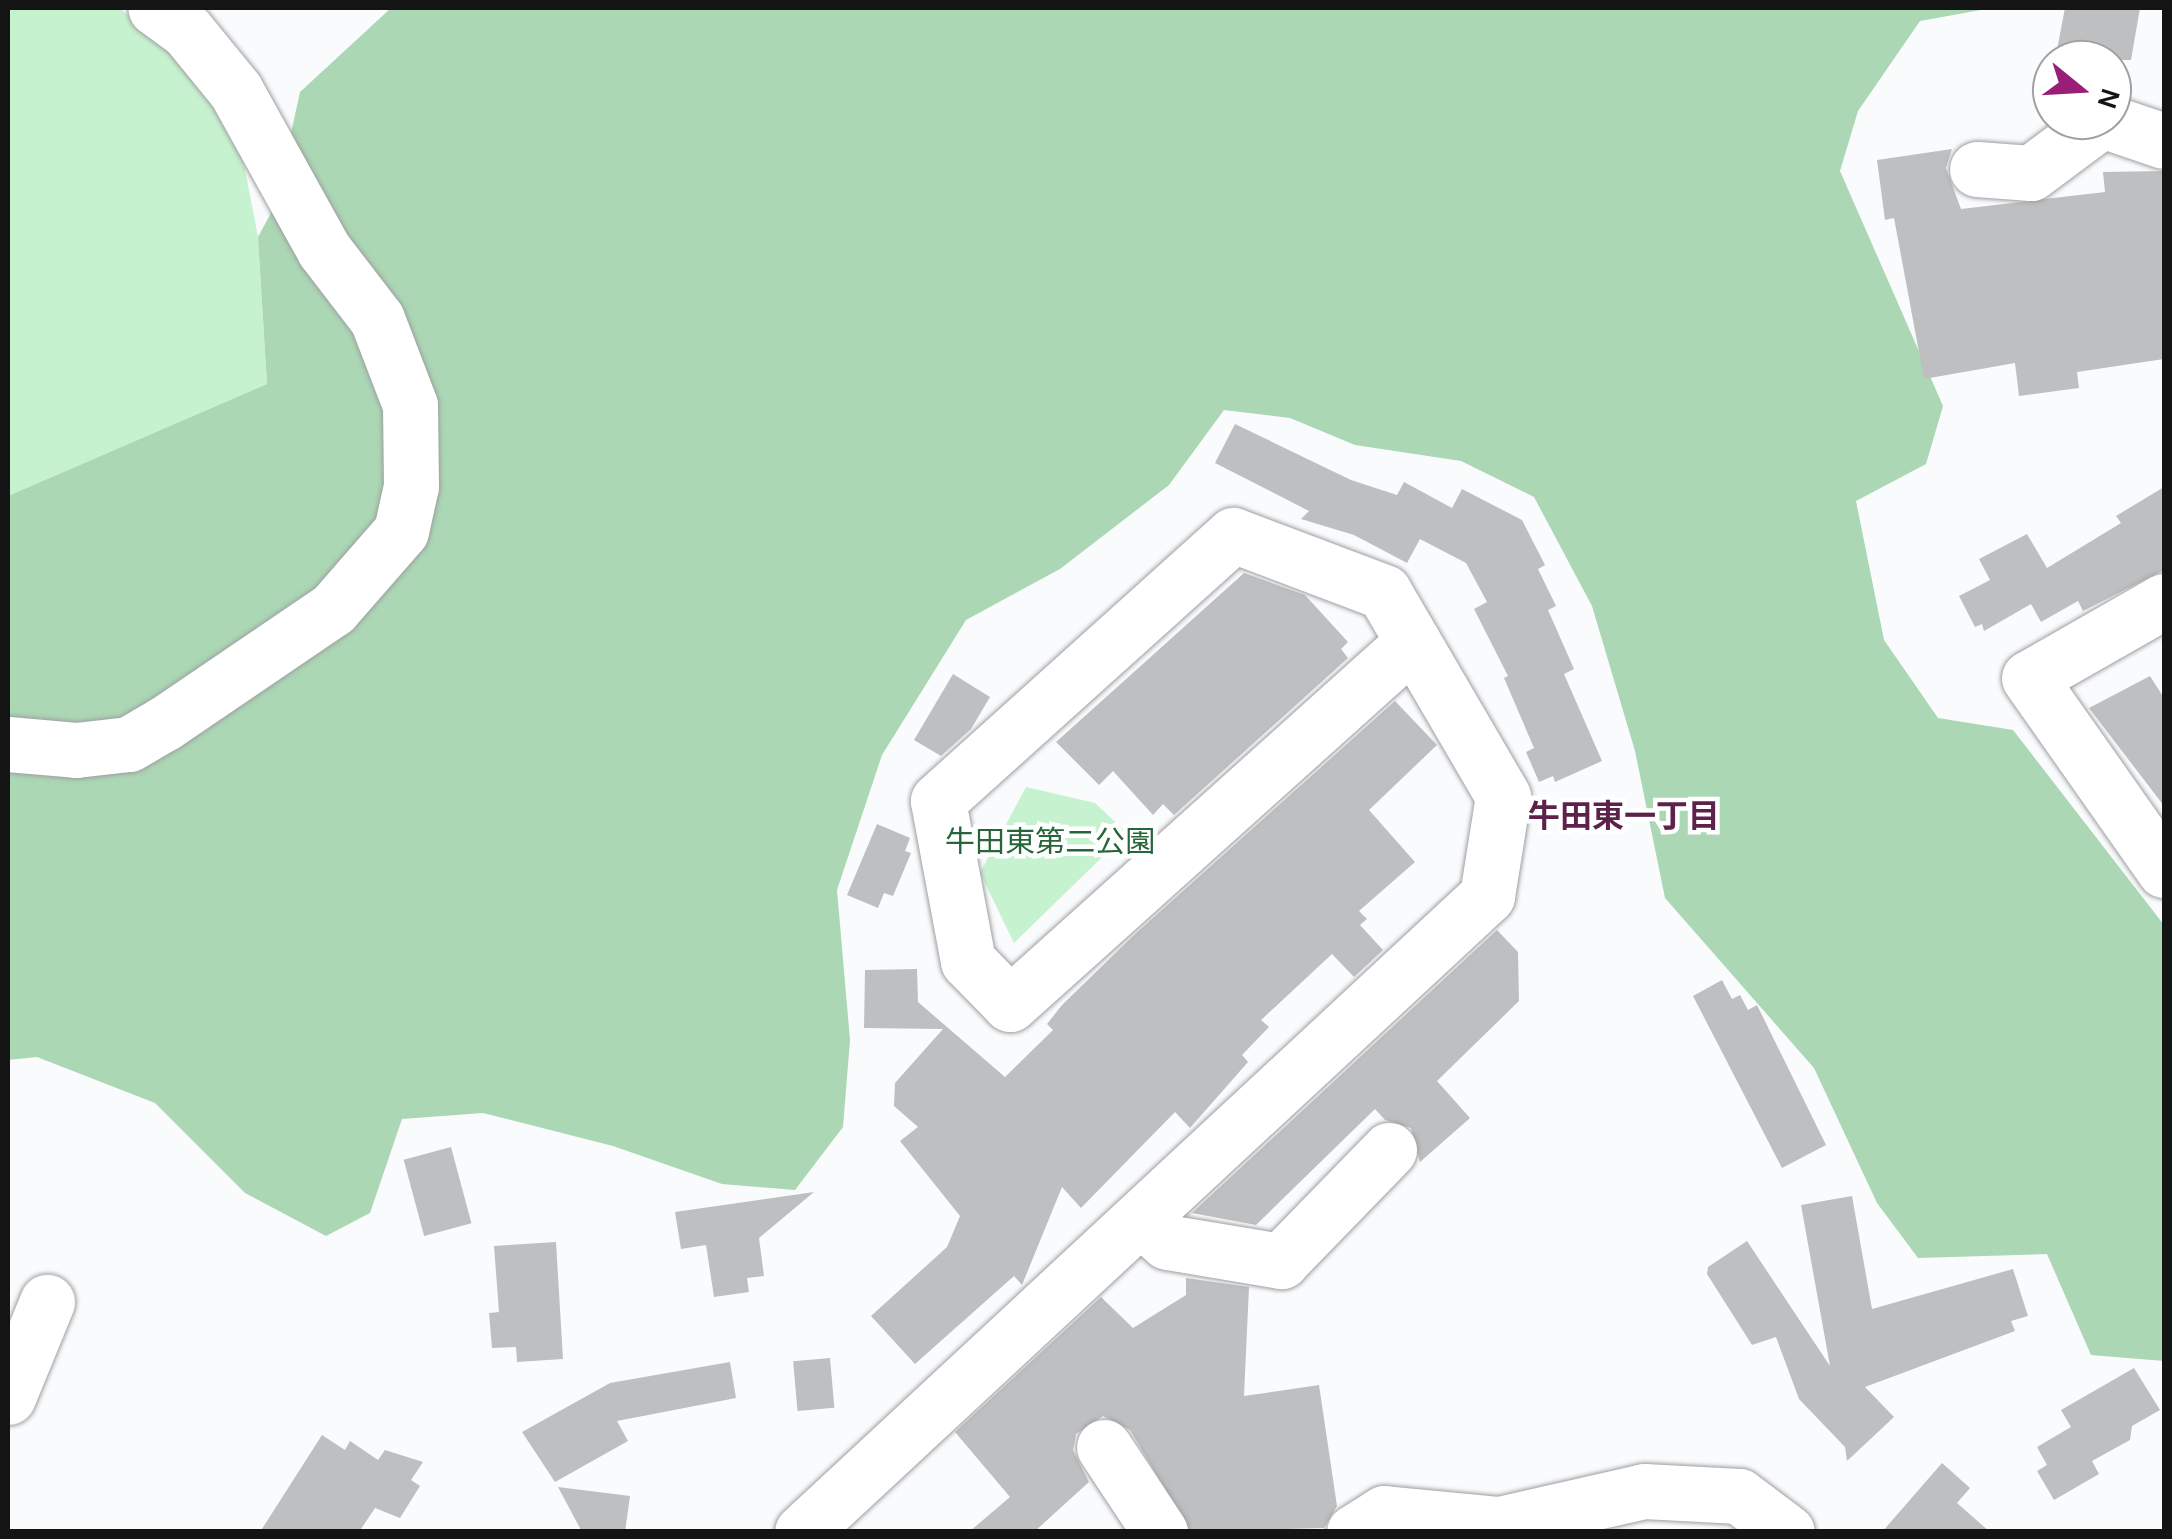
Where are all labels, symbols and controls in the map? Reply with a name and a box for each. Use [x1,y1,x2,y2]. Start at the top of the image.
north arrow [2032,40,2132,140]
text: N [2090,84,2128,113]
district label: 牛田東一丁目 [1528,798,1720,836]
park label: 牛田東第二公園 [945,824,1155,860]

